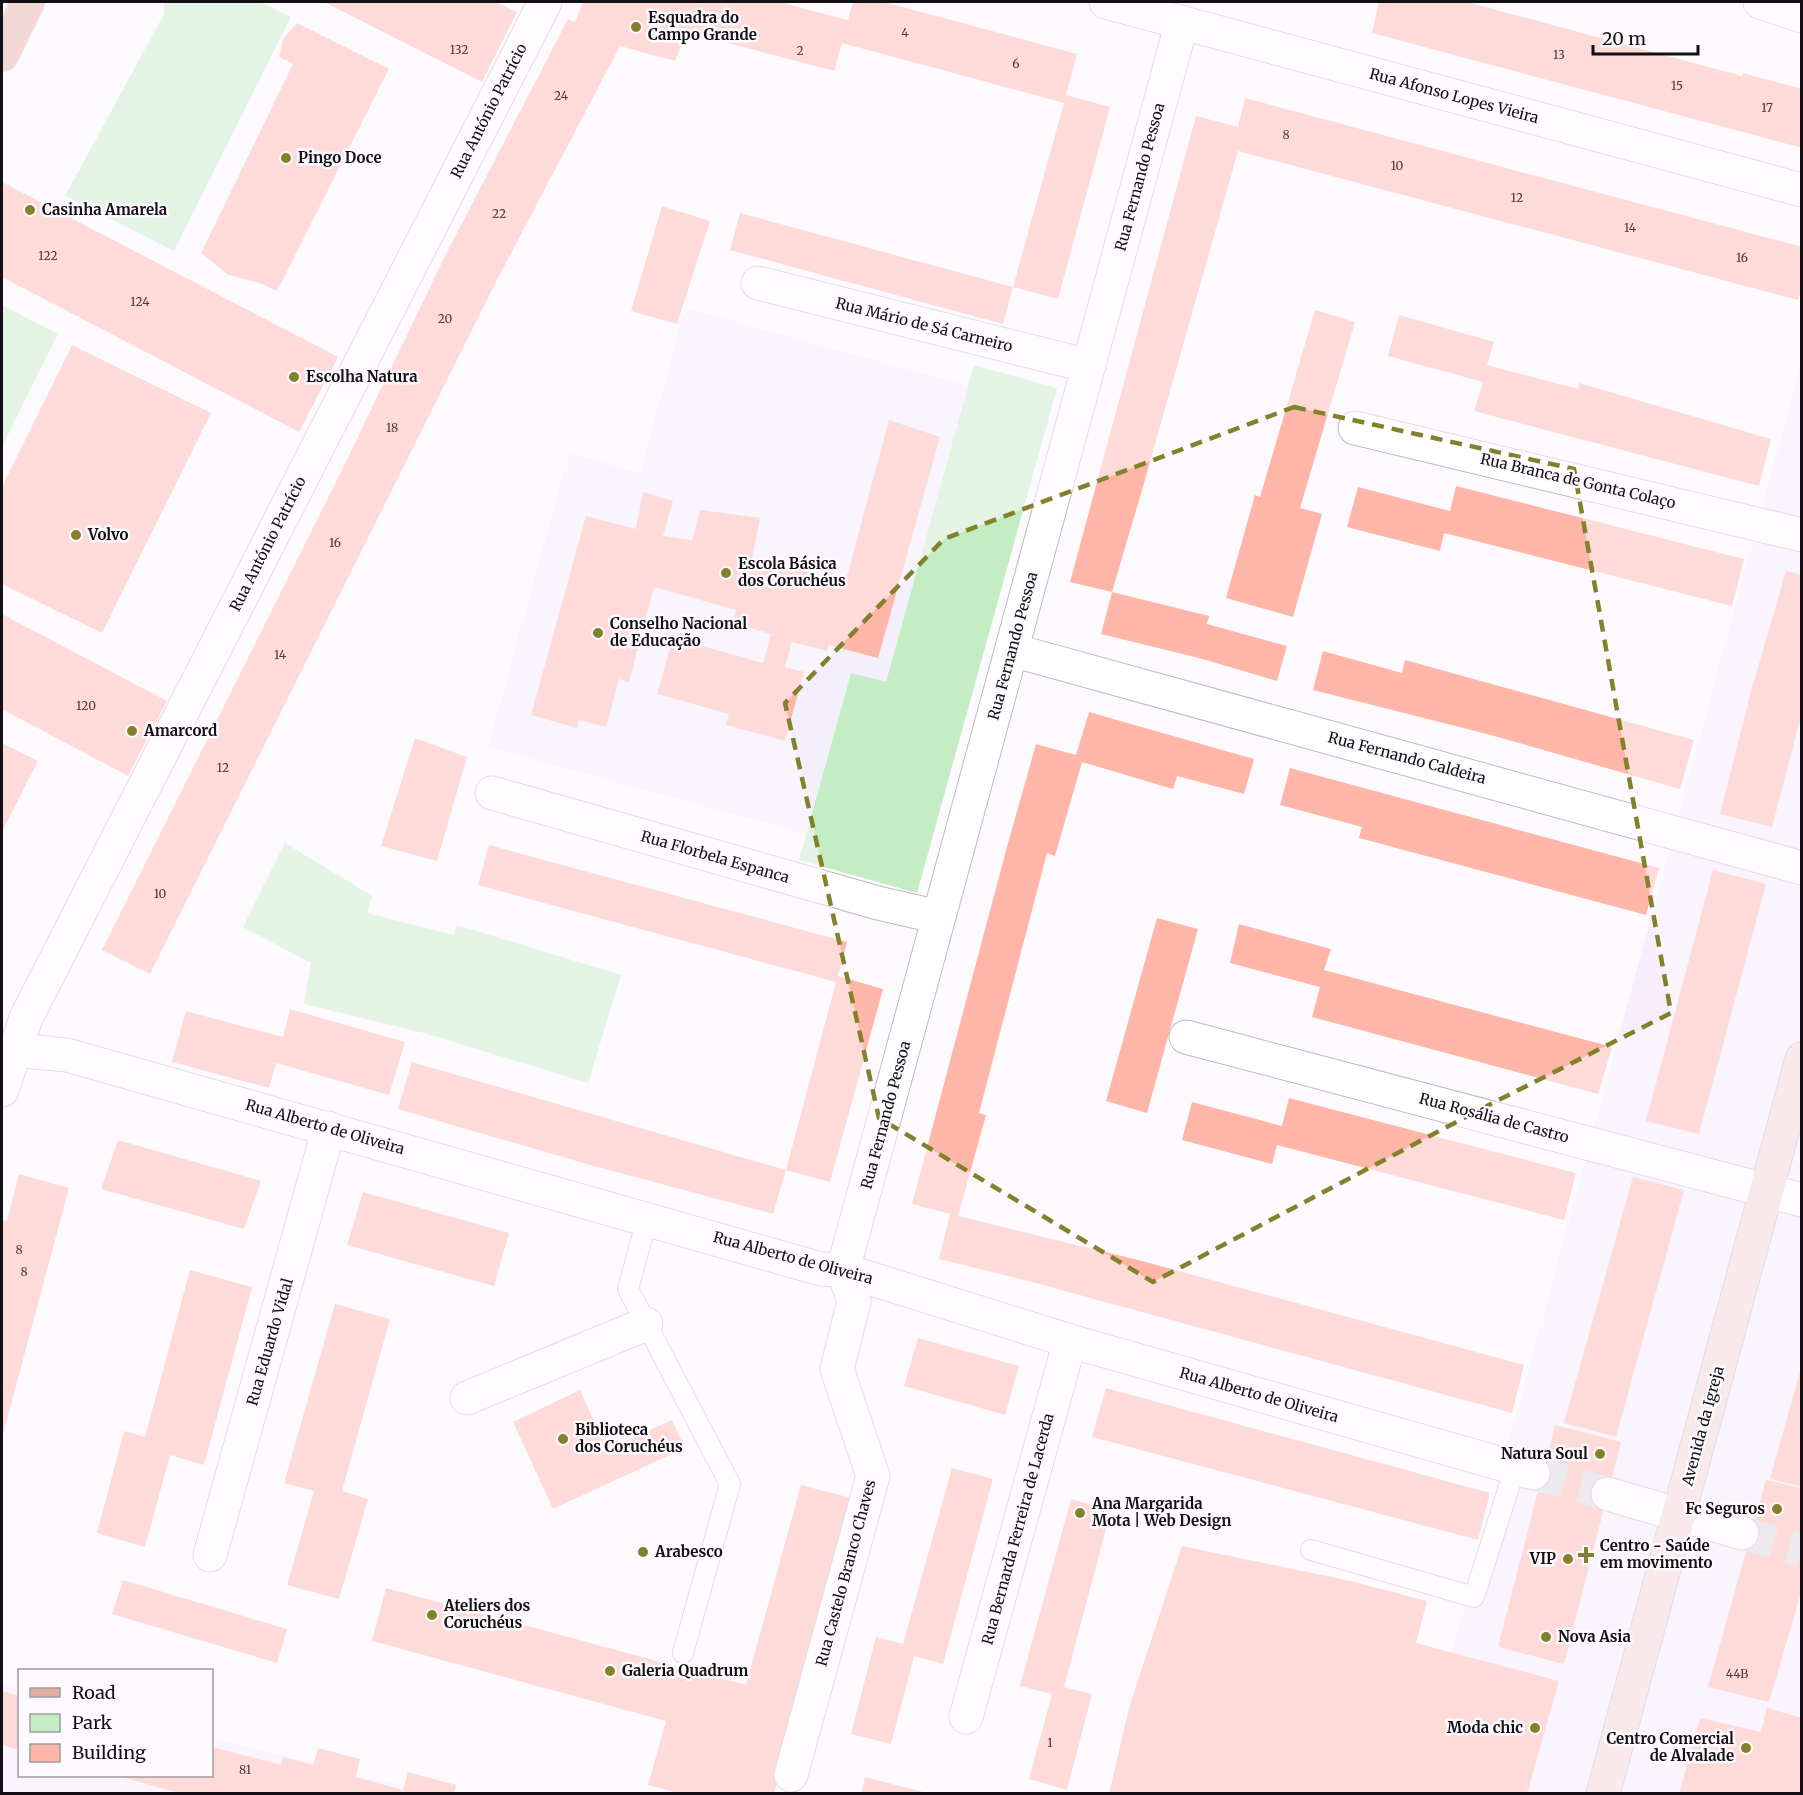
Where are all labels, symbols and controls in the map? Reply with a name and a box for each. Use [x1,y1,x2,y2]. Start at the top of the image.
place label: Esquadra do Campo Grande [648,8,757,44]
scale bar [1593,18,1698,56]
marker: Esquadra do Campo Grande [629,20,643,34]
house number: 4 [901,25,909,40]
text: 20 m [1602,27,1646,50]
street label: Rua António Patrício [446,40,531,181]
house number: 132 [450,42,468,57]
house number: 2 [796,43,804,58]
house number: 13 [1553,47,1565,62]
house number: 6 [1012,56,1020,71]
street label: Rua Afonso Lopes Vieira [1367,64,1541,127]
house number: 15 [1671,78,1683,93]
house number: 24 [554,88,569,103]
house number: 17 [1761,100,1773,115]
street label: Rua Fernando Pessoa [1111,101,1168,253]
house number: 8 [1282,127,1290,142]
place label: Pingo Doce [298,148,382,167]
marker: Pingo Doce [279,151,293,165]
house number: 10 [1391,158,1404,173]
house number: 12 [1511,190,1523,205]
place label: Casinha Amarela [42,200,168,219]
marker: Casinha Amarela [23,203,37,217]
house number: 22 [492,206,506,221]
house number: 14 [1624,220,1637,235]
house number: 122 [38,248,58,263]
house number: 16 [1736,250,1748,265]
street label: Rua Mário de Sá Carneiro [834,293,1015,356]
house number: 124 [130,294,150,309]
house number: 20 [438,311,453,326]
place label: Escolha Natura [306,367,418,386]
marker: Escolha Natura [287,370,301,384]
house number: 18 [386,420,398,435]
street label: Rua Branca de Gonta Colaço [1479,449,1678,512]
street label: Rua António Patrício [225,473,310,614]
place label: Volvo [87,525,129,544]
marker: Volvo [69,528,83,542]
house number: 16 [329,535,341,550]
place label: Escola Básica dos Coruchéus [738,554,846,590]
marker: Escola Básica dos Coruchéus [719,566,733,580]
street label: Rua Fernando Pessoa [984,570,1041,722]
place label: Conselho Nacional de Educação [610,614,747,650]
marker: Conselho Nacional de Educação [591,626,605,640]
house number: 14 [274,647,287,662]
house number: 120 [76,698,96,713]
place label: Amarcord [143,721,217,740]
marker: Amarcord [125,724,139,738]
street label: Rua Fernando Caldeira [1326,727,1488,788]
house number: 12 [217,760,229,775]
street label: Rua Florbela Espanca [639,826,792,887]
house number: 10 [154,886,167,901]
street label: Rua Fernando Pessoa [857,1039,914,1191]
street label: Rua Rosália de Castro [1417,1088,1571,1147]
street label: Rua Alberto de Oliveira [243,1095,407,1158]
street label: Rua Alberto de Oliveira [711,1227,875,1288]
house number: 8 [15,1242,23,1257]
house number: 8 [20,1264,28,1279]
street label: Rua Eduardo Vidal [242,1276,297,1408]
street label: Rua Alberto de Oliveira [1177,1363,1341,1426]
street label: Avenida da Igreja [1677,1364,1728,1489]
street label: Rua Bernarda Ferreira de Lacerda [977,1411,1058,1647]
place label: Biblioteca dos Coruchéus [575,1420,683,1456]
marker: Biblioteca dos Coruchéus [556,1432,570,1446]
place label: Natura Soul [1501,1444,1588,1463]
marker: Natura Soul [1593,1447,1607,1461]
street label: Rua Castelo Branco Chaves [811,1478,880,1668]
place label: Ana Margarida Mota | Web Design [1091,1494,1232,1530]
place label: Fc Seguros [1685,1499,1765,1518]
marker: Fc Seguros [1770,1502,1784,1516]
marker: Ana Margarida Mota | Web Design [1073,1506,1087,1520]
place label: Centro - Saúde em movimento [1600,1536,1712,1572]
place label: Arabesco [654,1542,723,1561]
marker: Arabesco [636,1545,650,1559]
marker: Centro - Saúde em movimento [1577,1546,1595,1564]
place label: VIP [1529,1549,1556,1568]
marker: VIP [1561,1552,1575,1566]
place label: Ateliers dos Coruchéus [443,1596,531,1632]
marker: Ateliers dos Coruchéus [425,1608,439,1622]
place label: Nova Asia [1558,1627,1631,1646]
marker: Nova Asia [1539,1630,1553,1644]
place label: Galeria Quadrum [622,1661,748,1680]
marker: Galeria Quadrum [603,1664,617,1678]
house number: 44B [1726,1666,1748,1681]
legend [18,1669,213,1777]
text: Road [72,1681,116,1704]
text: Park [72,1711,113,1734]
place label: Moda chic [1447,1718,1523,1737]
marker: Moda chic [1528,1721,1542,1735]
place label: Centro Comercial de Alvalade [1606,1729,1734,1765]
house number: 1 [1047,1735,1053,1750]
text: Building [72,1741,146,1764]
marker: Centro Comercial de Alvalade [1739,1741,1753,1755]
house number: 81 [239,1762,252,1777]

